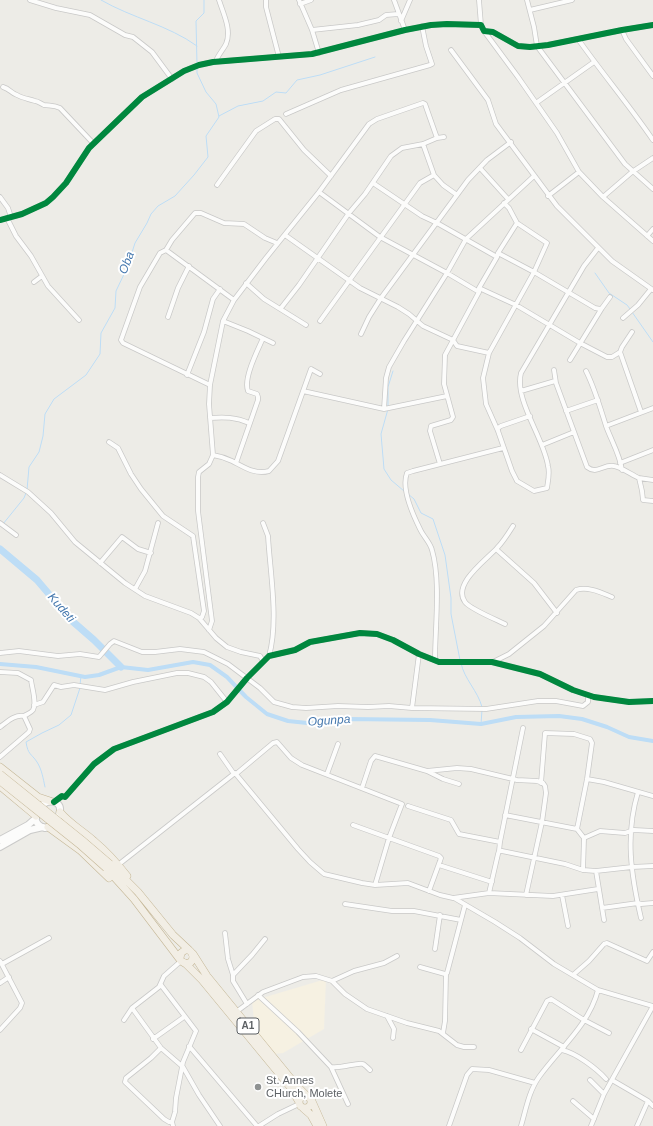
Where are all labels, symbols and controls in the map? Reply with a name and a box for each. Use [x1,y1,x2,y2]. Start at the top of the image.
water label: Oba [116,250,138,276]
water label: Kudeti [44,590,78,626]
water label: Ogunpa [307,712,351,730]
road number: A1 [237,1018,259,1034]
place label: St. Annes CHurch, Molete [266,1074,342,1100]
marker: St. Annes CHurch, Molete [253,1082,263,1092]

